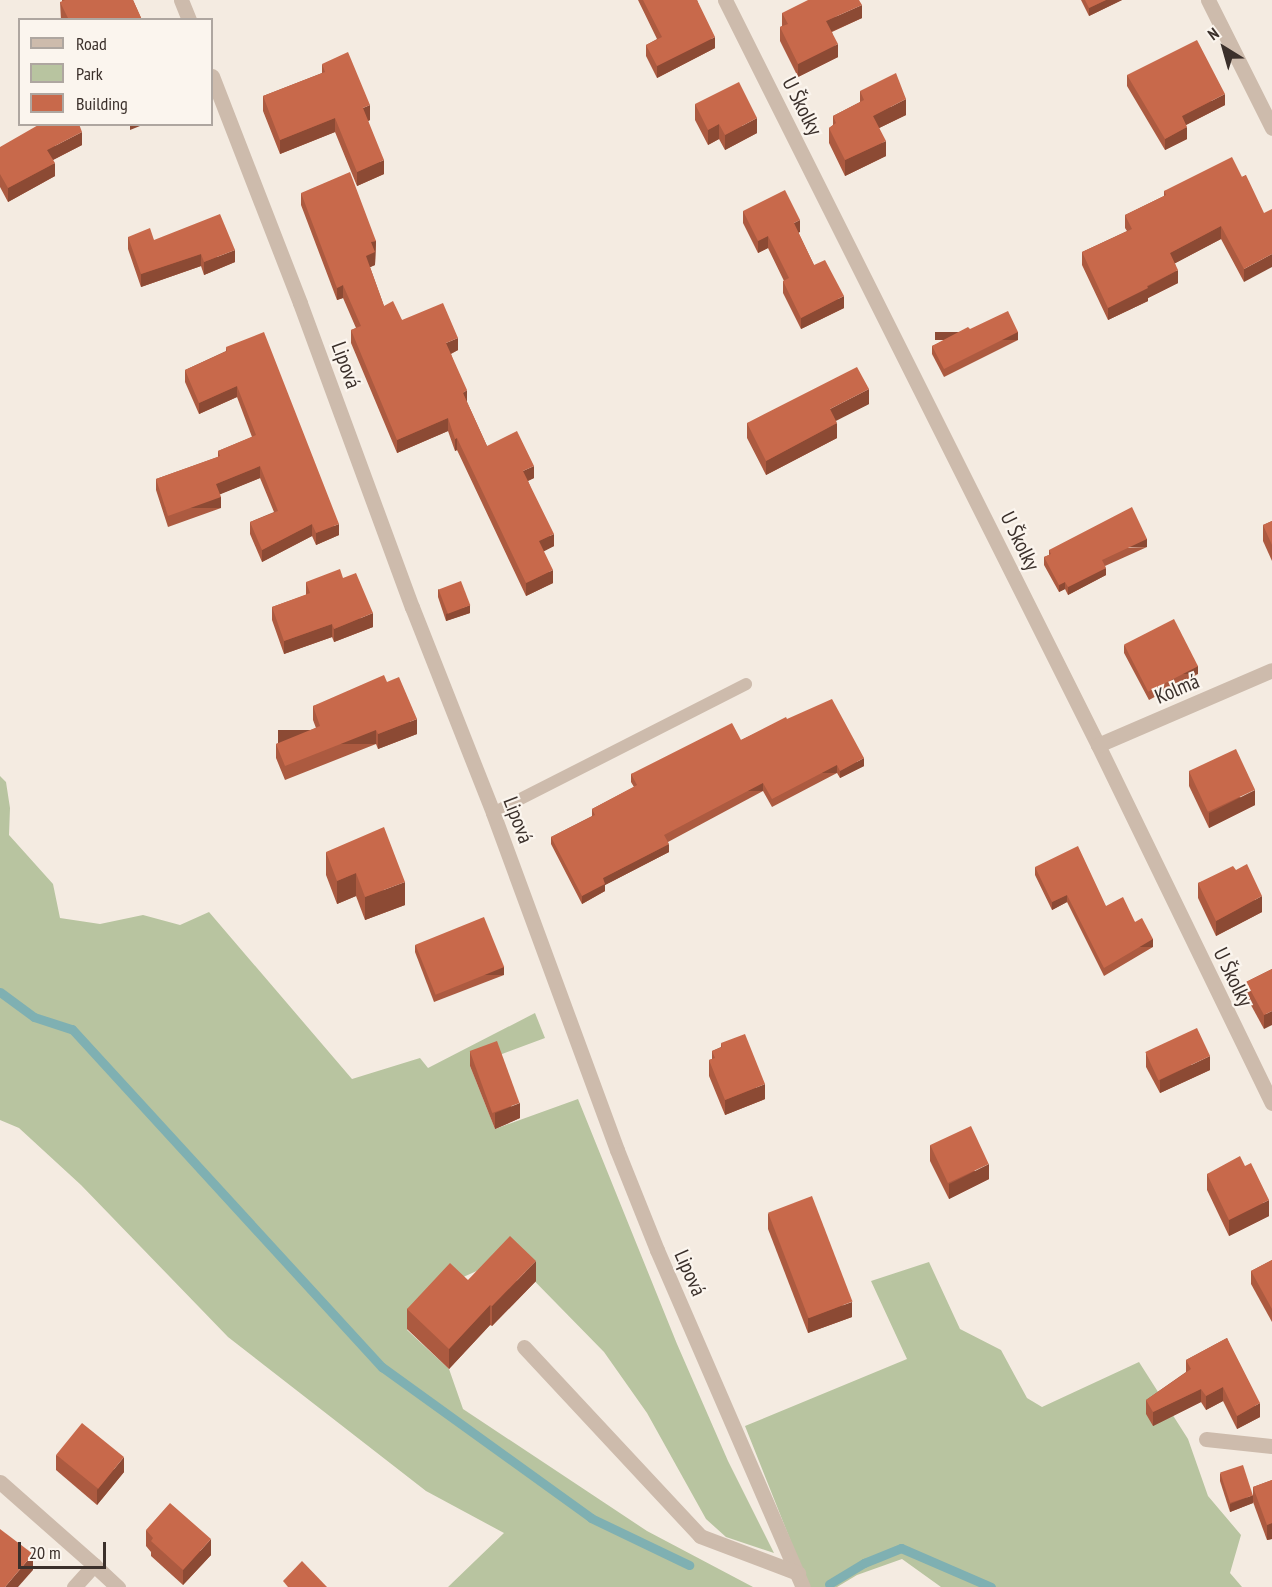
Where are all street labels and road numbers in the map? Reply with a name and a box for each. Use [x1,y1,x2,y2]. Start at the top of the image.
street label: U Školky [777,73,827,139]
street label: Lipová [326,338,366,392]
street label: U Školky [995,507,1045,575]
street label: Kolmá [1151,668,1203,710]
street label: Lipová [498,793,538,847]
street label: U Školky [1208,943,1258,1011]
street label: Lipová [669,1246,711,1300]

